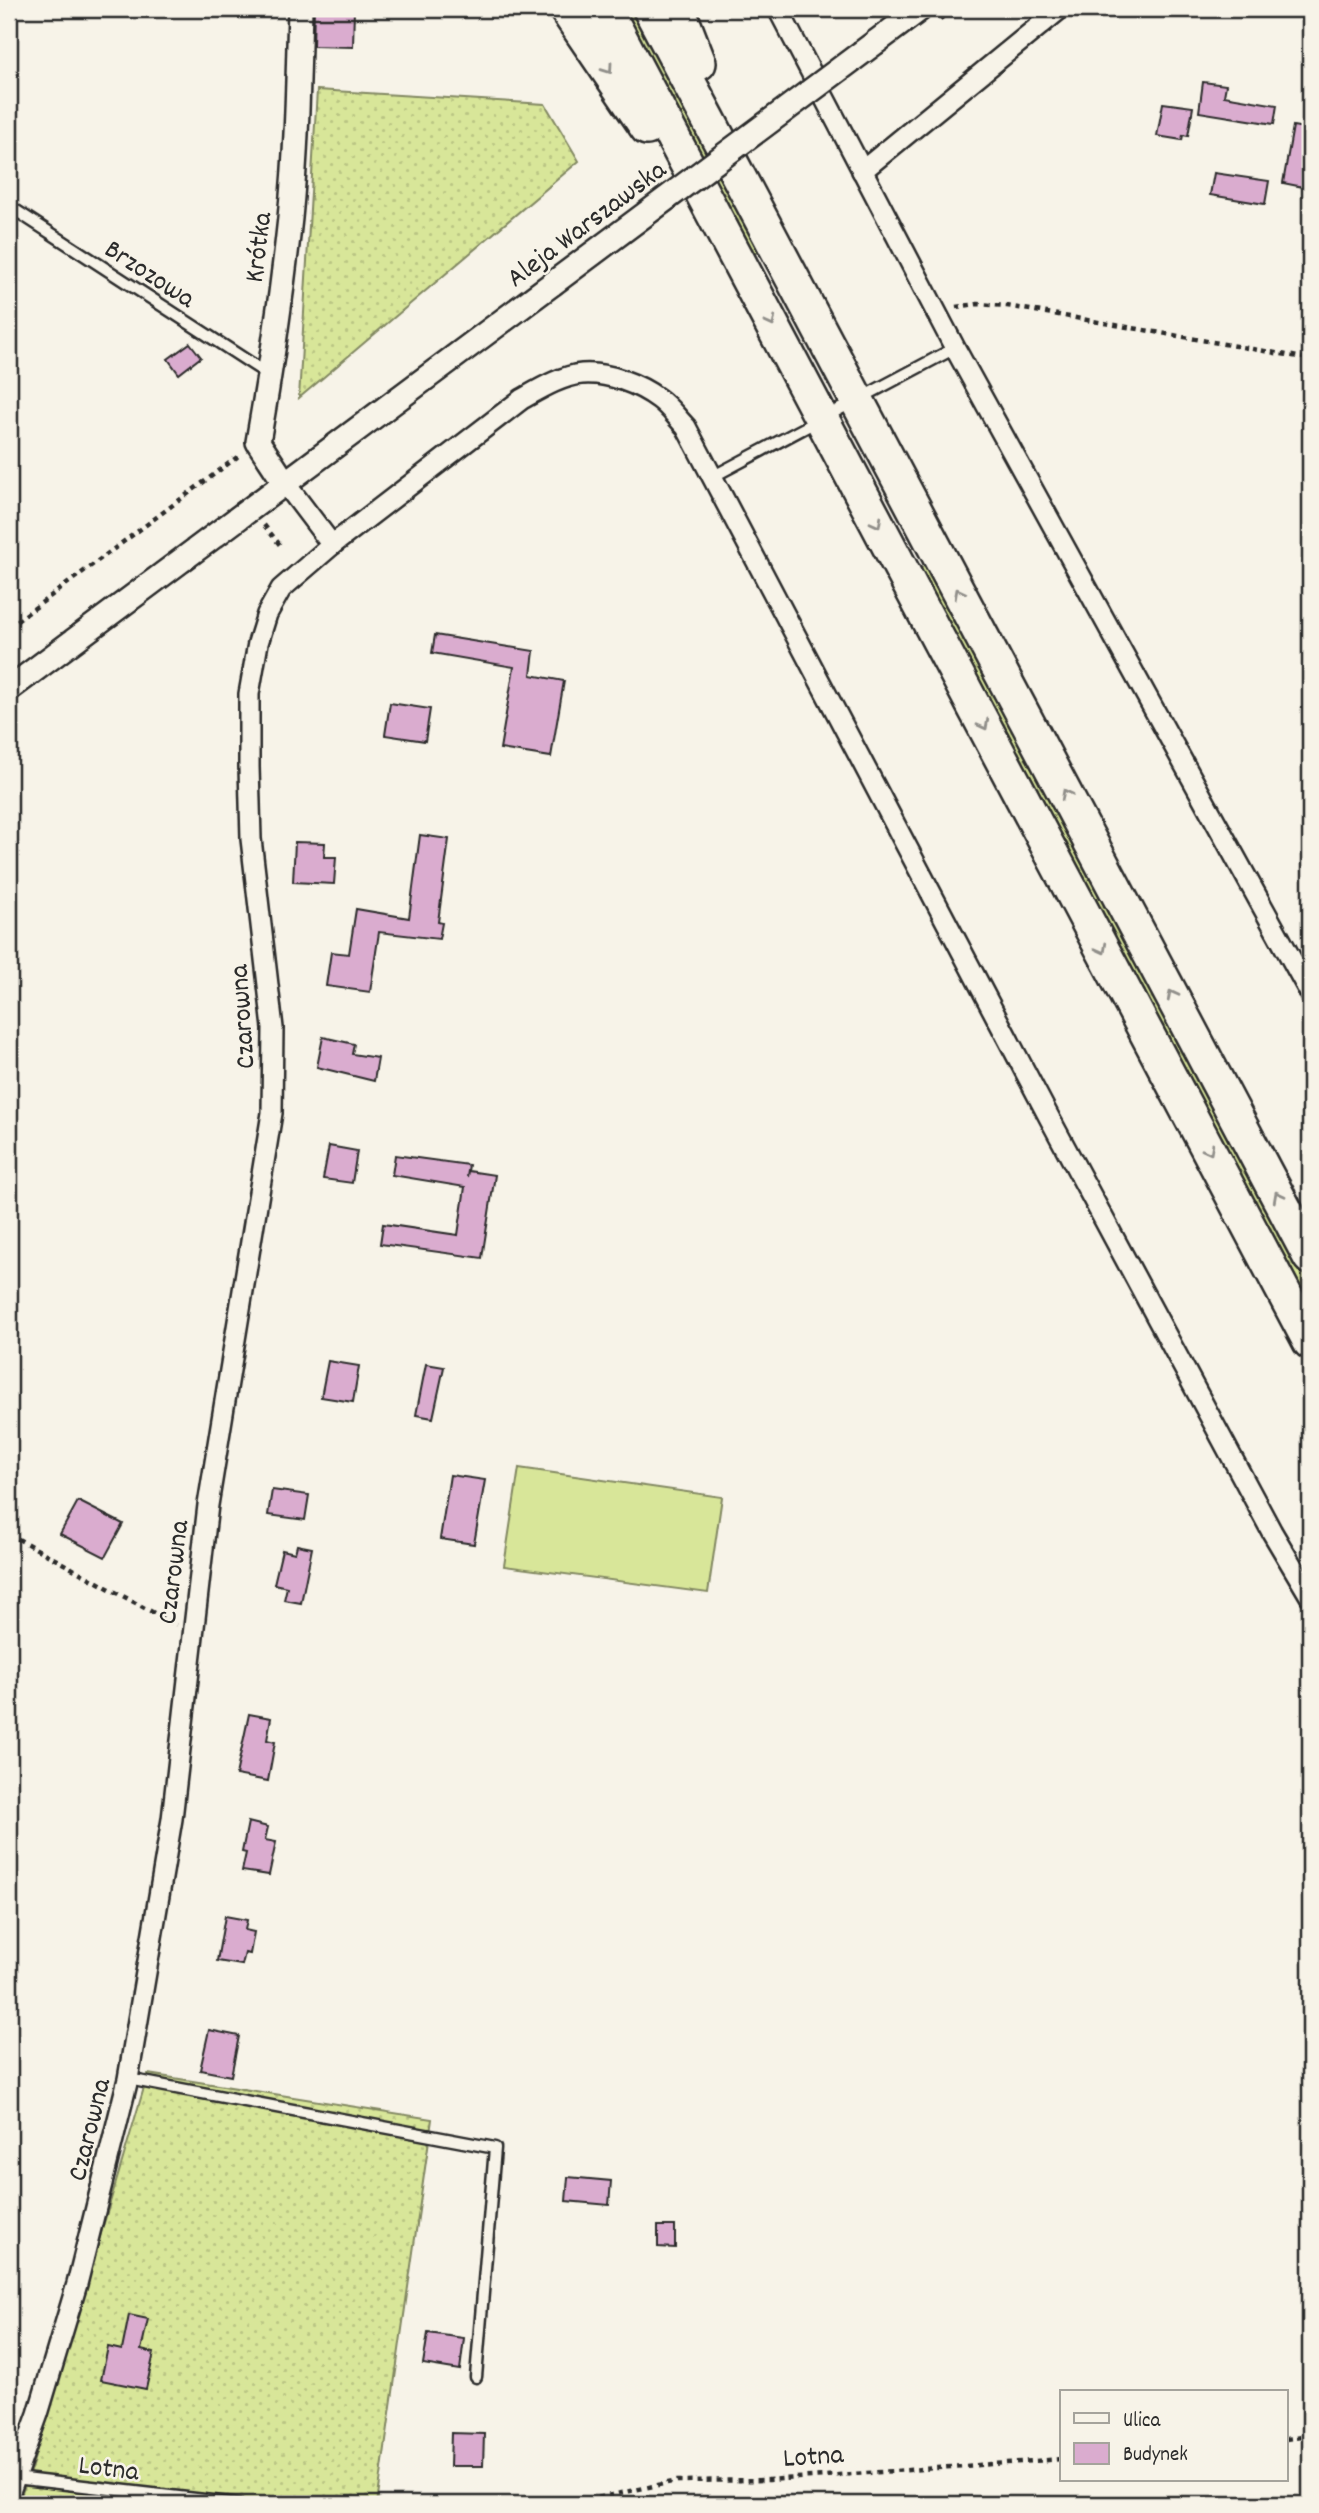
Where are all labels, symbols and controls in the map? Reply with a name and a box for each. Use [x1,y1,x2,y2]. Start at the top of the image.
one-way arrow [600,61,612,74]
street label: Aleja Warszawska [500,152,677,299]
street label: Krótka [237,209,285,285]
street label: Brzozowa [95,232,202,321]
one-way arrow [763,315,776,327]
one-way arrow [869,516,883,529]
one-way arrow [954,588,968,600]
one-way arrow [975,717,989,730]
one-way arrow [1060,789,1074,801]
one-way arrow [1094,942,1108,954]
street label: Czarowna [221,962,269,1070]
one-way arrow [1167,990,1180,1003]
one-way arrow [1200,1143,1214,1156]
one-way arrow [1273,1191,1287,1204]
street label: Czarowna [150,1517,202,1627]
street label: Czarowna [60,2074,124,2186]
legend [1060,2390,1288,2482]
text: Ulica [1123,2407,1161,2437]
street label: Lotna [782,2437,846,2481]
text: Budynek [1123,2441,1188,2471]
street label: Lotna [76,2447,142,2495]

